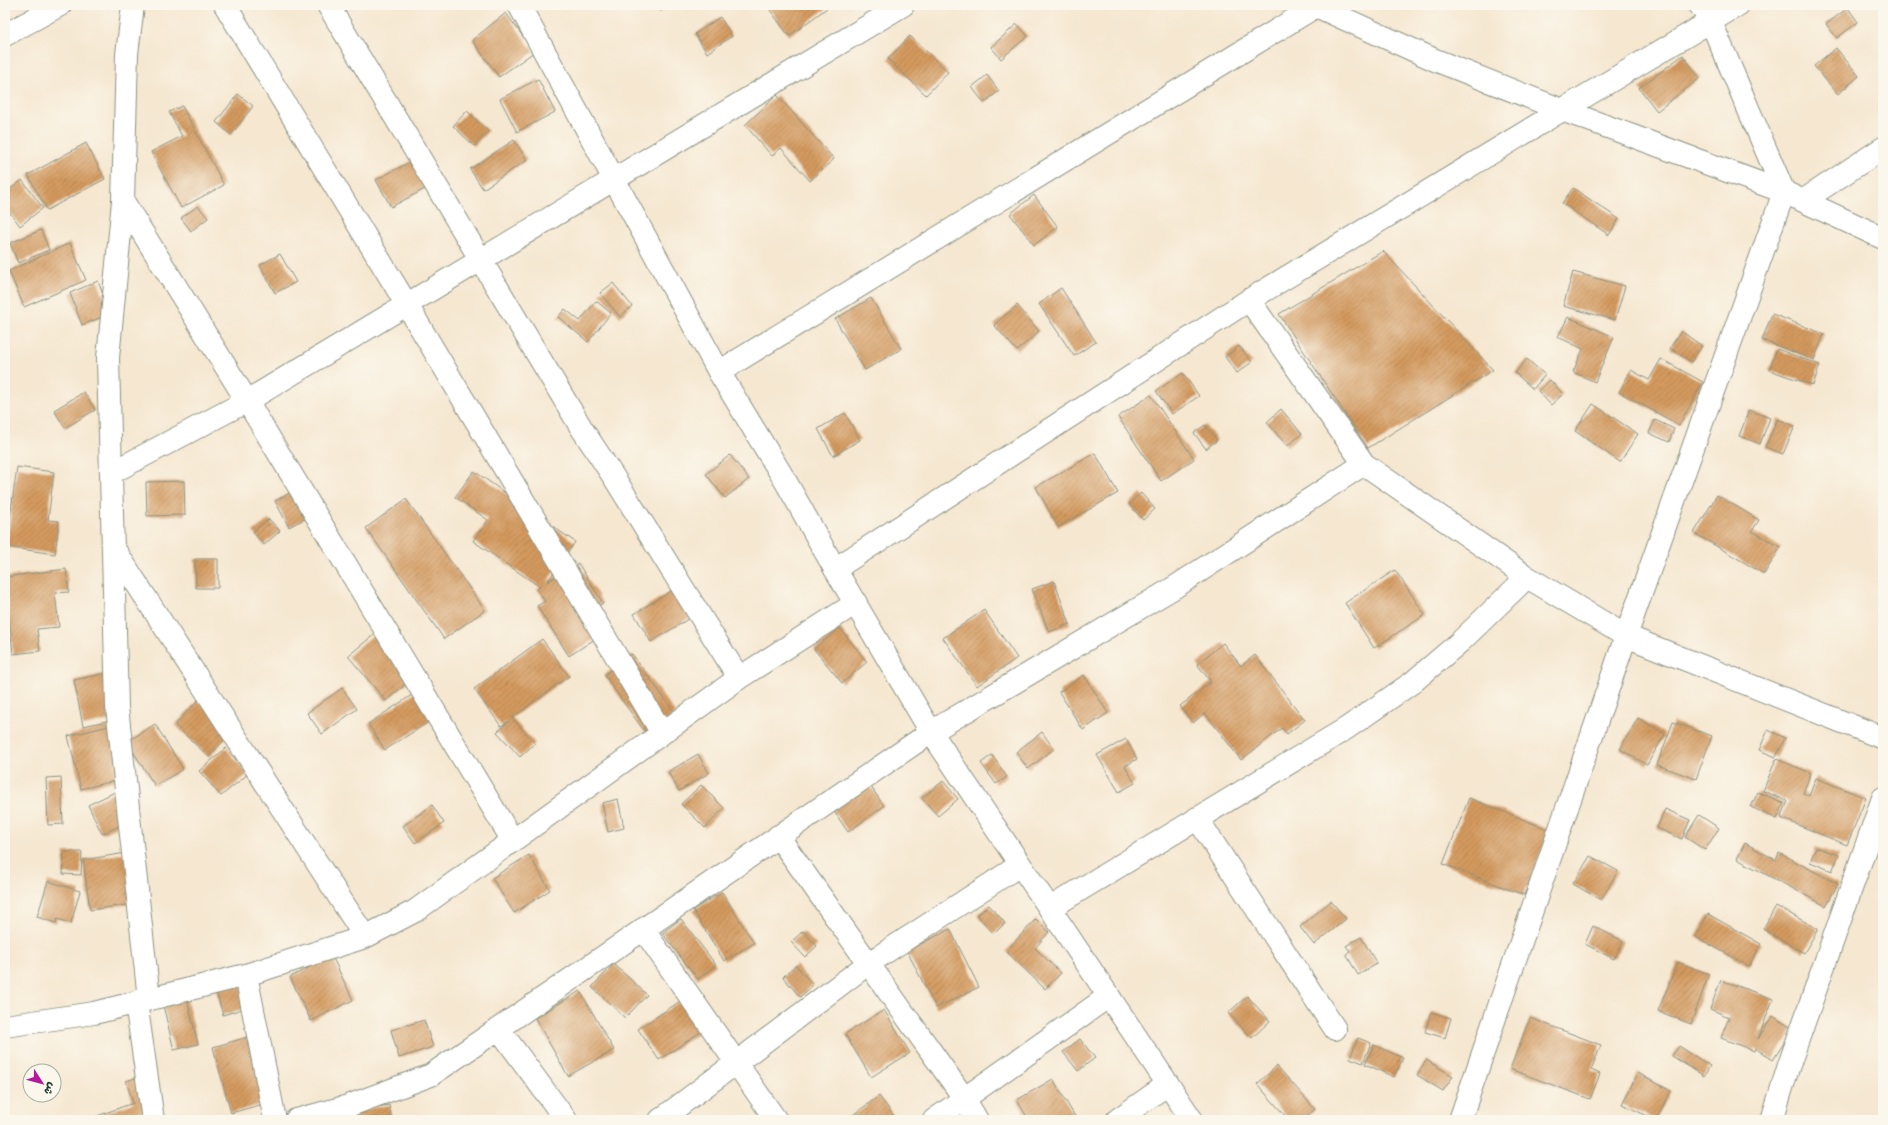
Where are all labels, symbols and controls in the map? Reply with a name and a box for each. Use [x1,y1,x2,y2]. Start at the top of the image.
north arrow [22,1063,62,1103]
text: ش [41,1080,59,1097]

